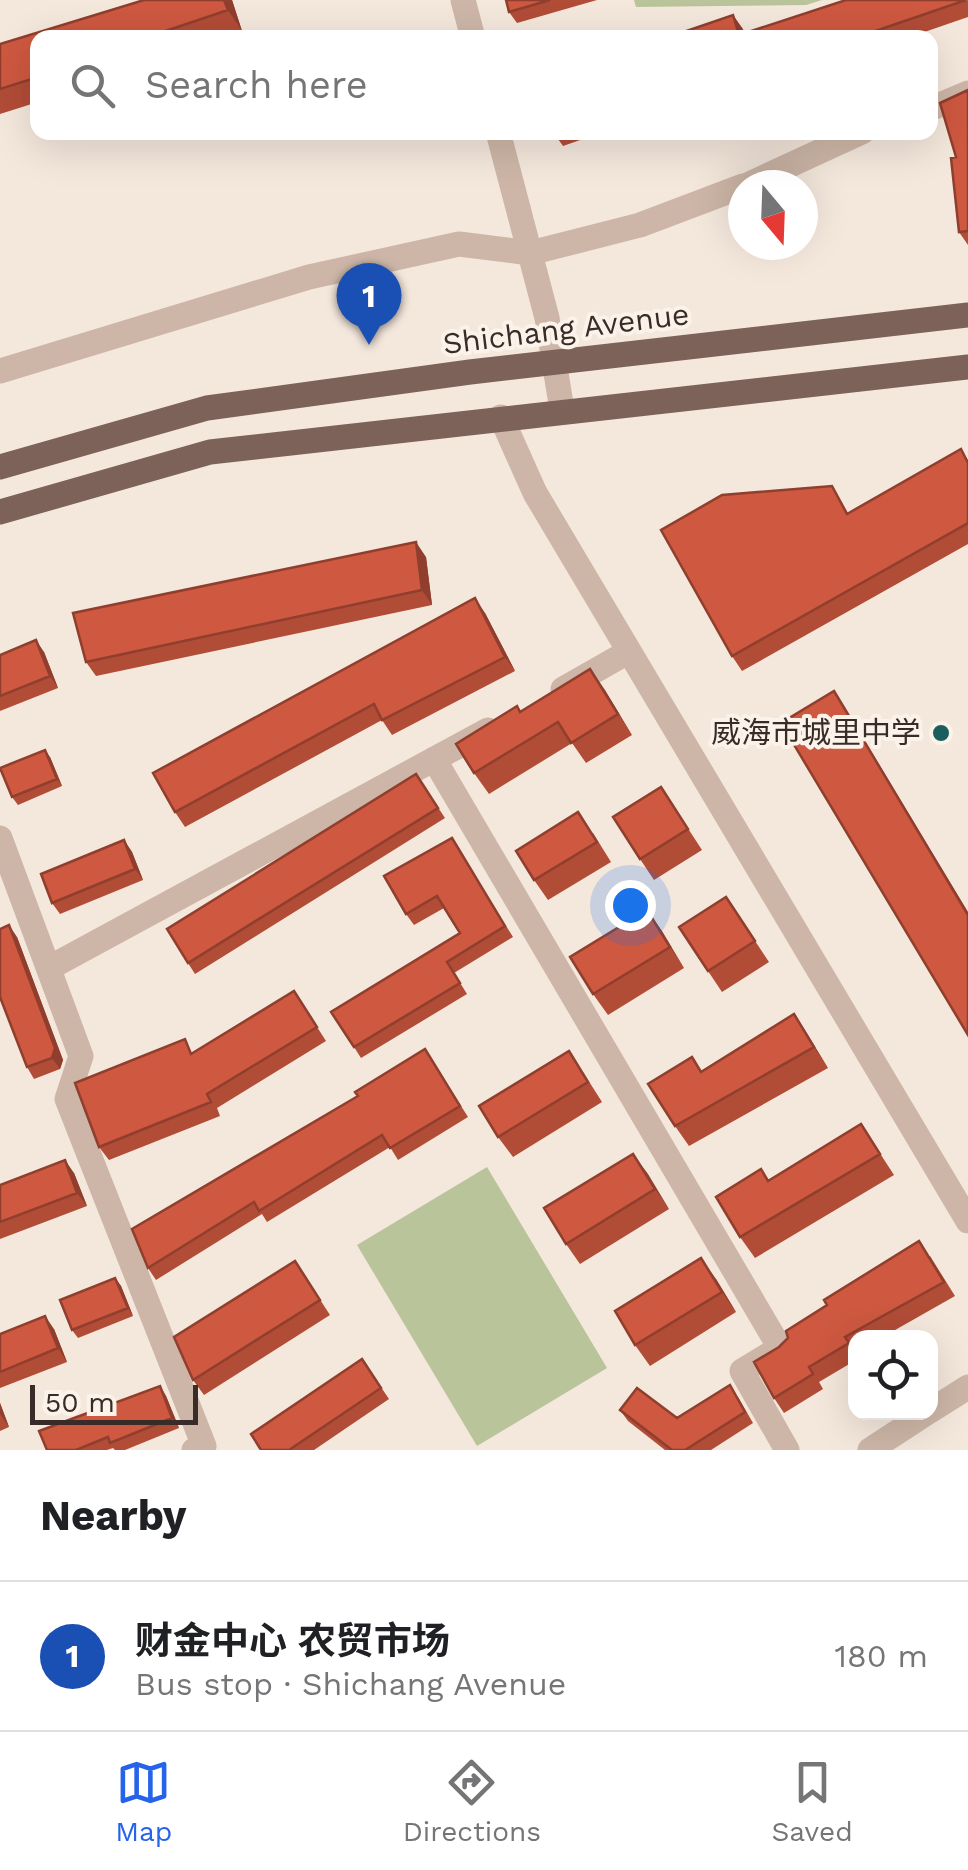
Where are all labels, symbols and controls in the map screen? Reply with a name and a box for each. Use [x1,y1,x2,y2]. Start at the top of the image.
search box [30,30,938,140]
icon: search [65,58,120,113]
text: Search here [145,63,368,107]
north arrow [728,170,818,260]
pin: 1 [336,262,402,345]
street label: Shichang Avenue [441,296,691,361]
place label: 威海市城里中学 [711,715,921,750]
marker: 威海市城里中学 [930,722,952,744]
your location [605,880,656,931]
map controls [848,1330,938,1420]
button: locate [848,1330,938,1420]
scale bar [30,1380,198,1424]
text: 50 m [45,1386,115,1419]
text: Nearby [40,1491,187,1540]
text: 财金中心 农贸市场 [135,1619,450,1663]
text: 1 [66,1637,79,1675]
text: 180 m [834,1637,928,1675]
text: Bus stop · Shichang Avenue [135,1665,566,1703]
tab: Map [115,1755,172,1848]
tab: Directions [403,1755,541,1848]
tab: Saved [771,1755,853,1848]

